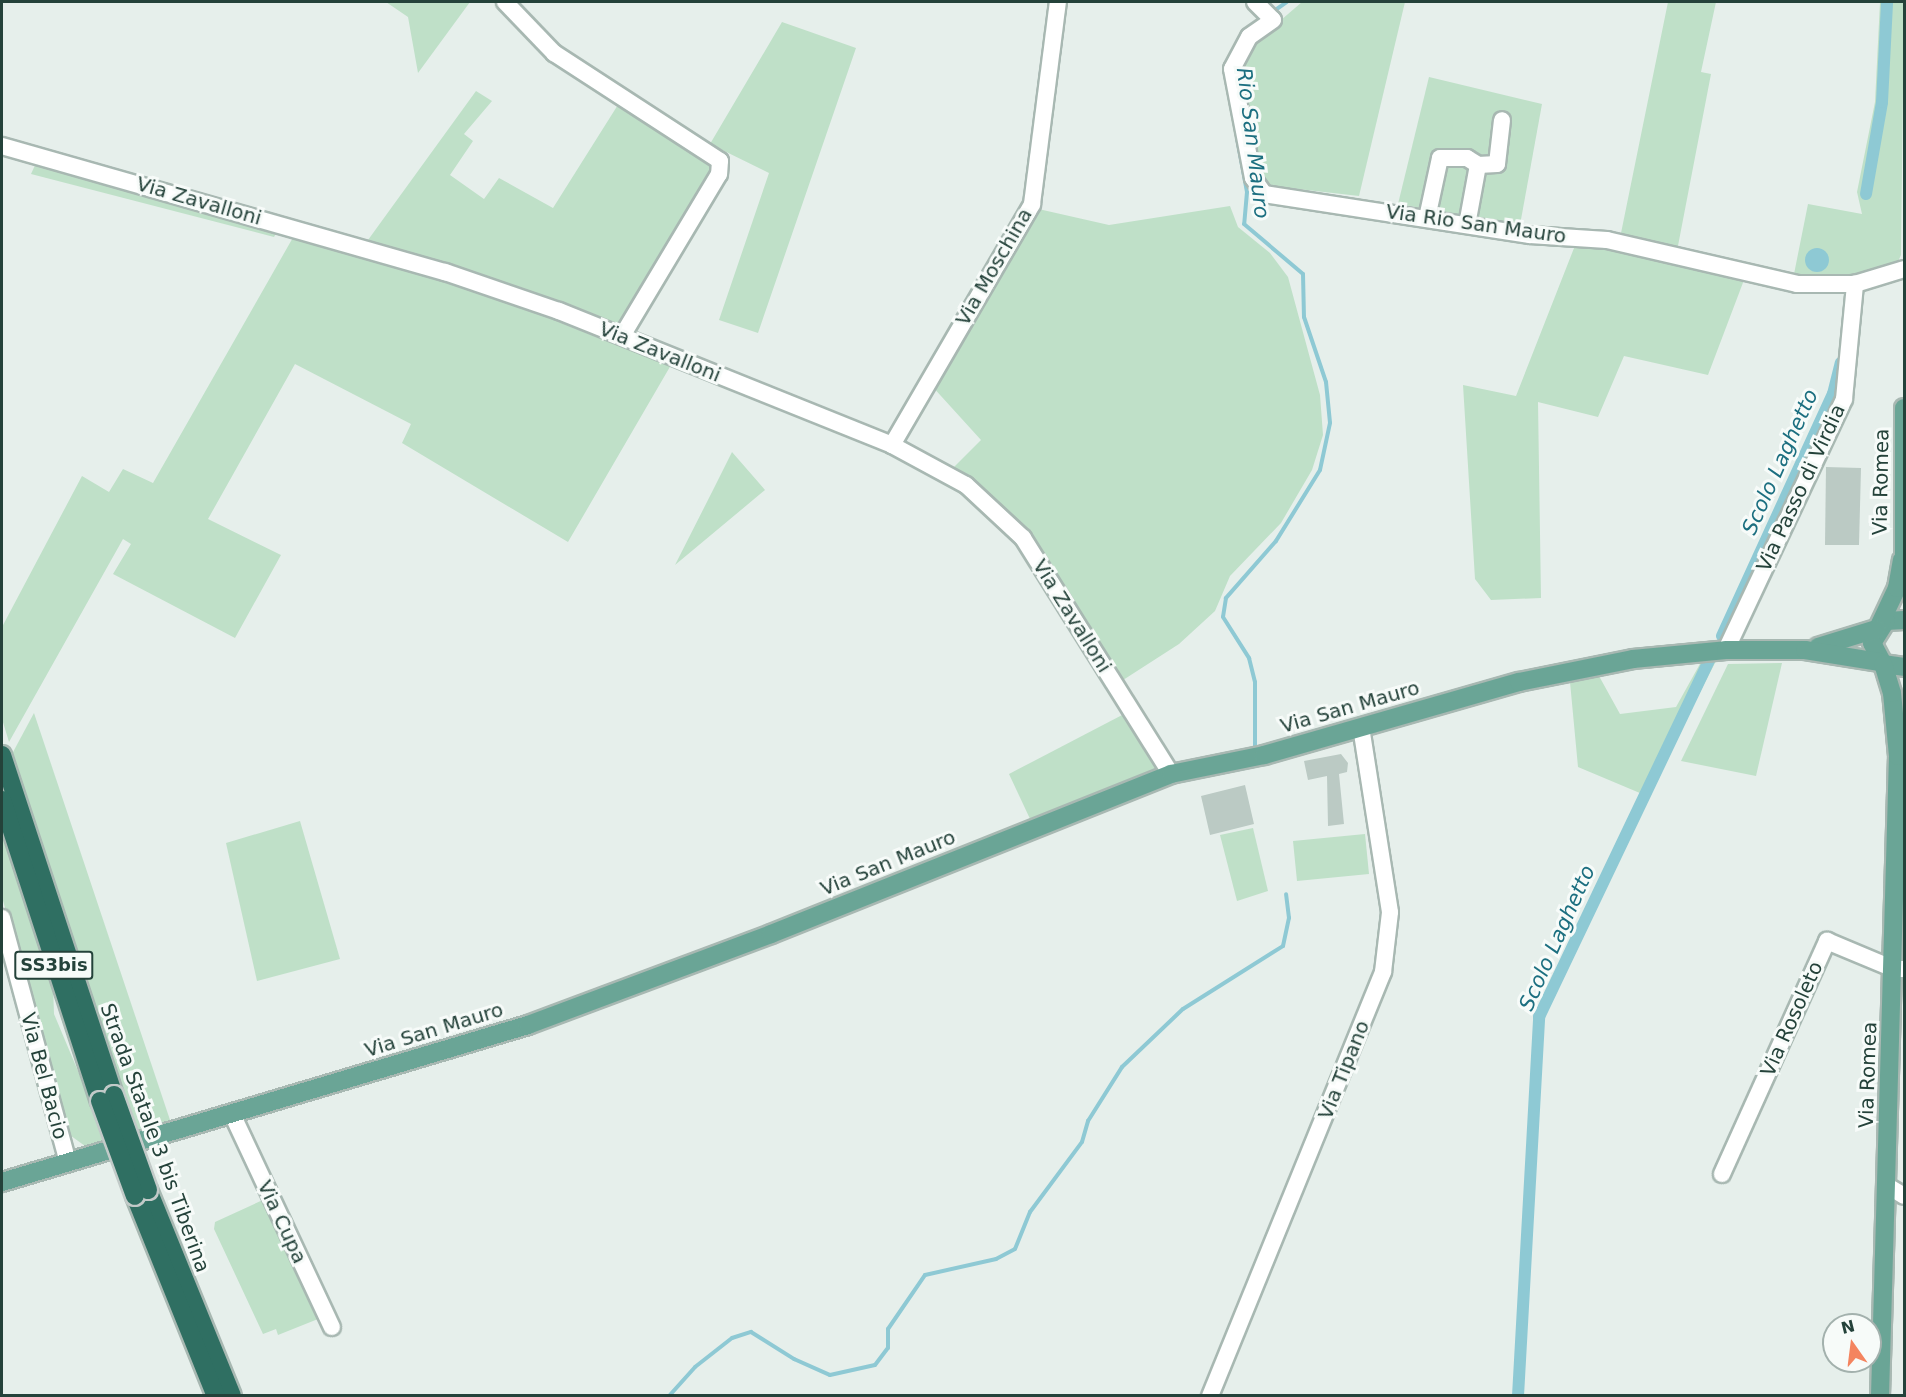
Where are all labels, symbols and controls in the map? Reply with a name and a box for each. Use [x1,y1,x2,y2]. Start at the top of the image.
water label: Rio San Mauro [1231,66,1275,220]
street label: Via Zavalloni [134,172,264,230]
street label: Via Rio San Mauro [1384,199,1568,249]
street label: Via Moschina [951,204,1037,330]
street label: Via Zavalloni [596,317,724,387]
water label: Scolo Laghetto [1737,385,1823,539]
street label: Via Passo di Virdia [1752,400,1850,576]
street label: Via Romea [1868,428,1894,536]
street label: Via Zavalloni [1028,555,1116,677]
street label: Via San Mauro [1278,676,1422,738]
street label: Via San Mauro [817,825,959,901]
water label: Scolo Laghetto [1514,861,1600,1015]
road number: SS3bis [14,950,94,980]
street label: Via Rosoleto [1756,958,1828,1080]
street label: Via San Mauro [362,998,506,1062]
street label: Strada Statale 3 bis Tiberina [95,1000,215,1276]
street label: Via Bel Bacio [16,1010,72,1142]
street label: Via Tipano [1313,1017,1375,1123]
street label: Via Romea [1854,1021,1882,1129]
street label: Via Cupa [252,1177,312,1267]
north arrow [1822,1313,1882,1373]
text: N [1839,1316,1857,1338]

